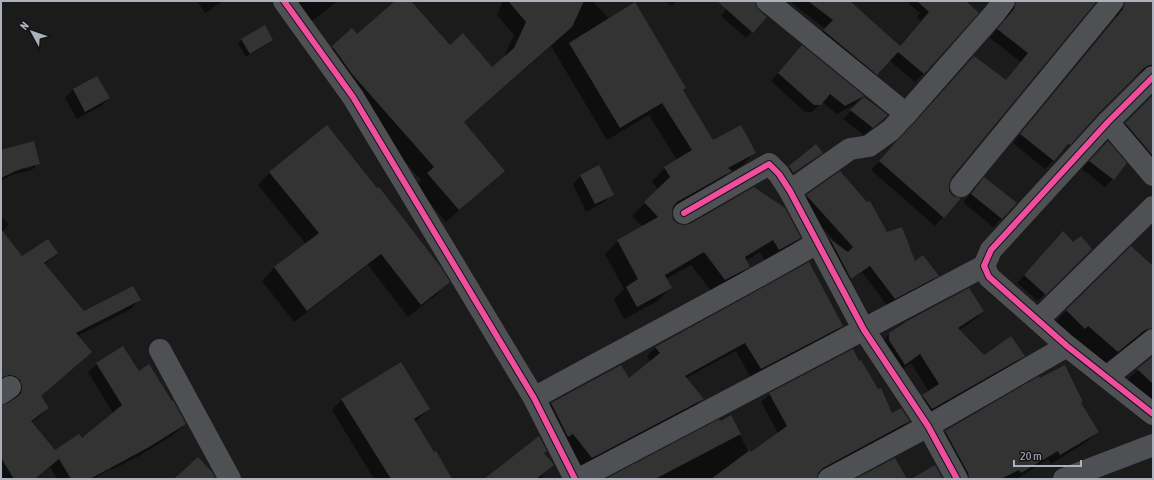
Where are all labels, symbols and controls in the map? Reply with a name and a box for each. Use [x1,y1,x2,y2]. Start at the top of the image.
north arrow [12,12,52,52]
text: N [18,19,31,32]
scale bar [1014,442,1081,468]
text: 20 m [1020,449,1042,463]

